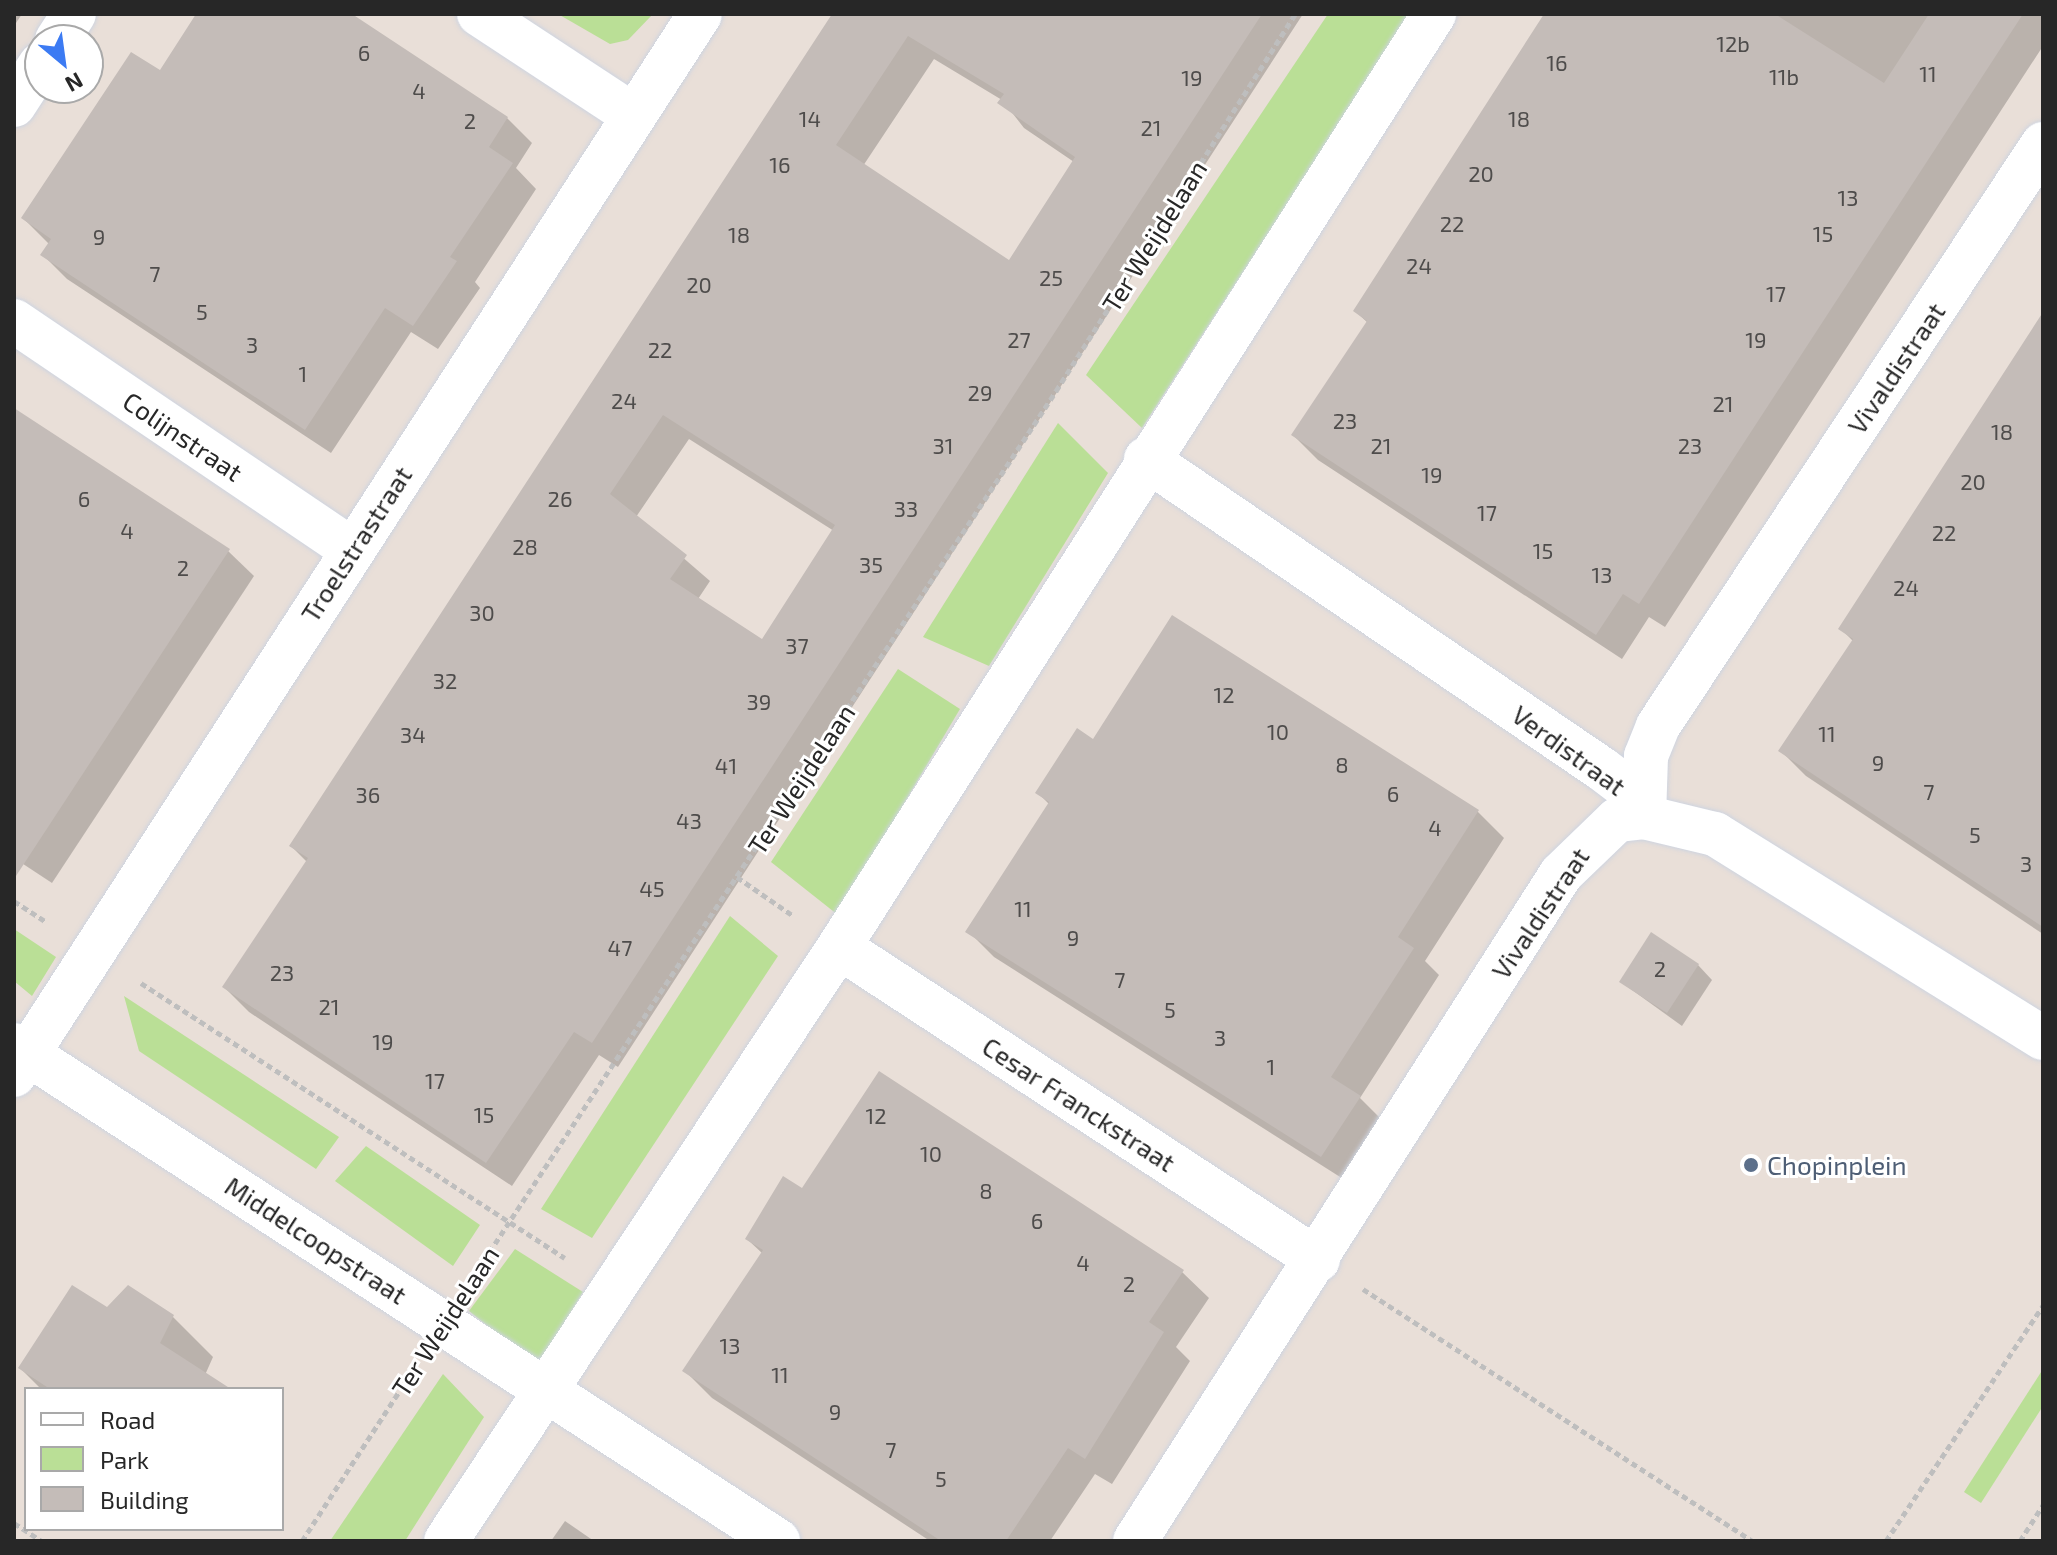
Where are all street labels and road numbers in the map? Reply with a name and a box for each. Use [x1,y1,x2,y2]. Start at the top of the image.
street label: Ter Weijdelaan [1095,154,1213,318]
street label: Vivaldistraat [1841,297,1951,439]
street label: Colijnstraat [117,385,249,487]
street label: Troelstrastraat [294,460,418,628]
street label: Ter Weijdelaan [741,698,861,860]
street label: Verdistraat [1506,698,1632,802]
street label: Vivaldistraat [1485,842,1595,984]
street label: Cesar Franckstraat [977,1030,1181,1178]
street label: Middelcoopstraat [220,1170,412,1310]
street label: Ter Weijdelaan [385,1240,505,1402]

